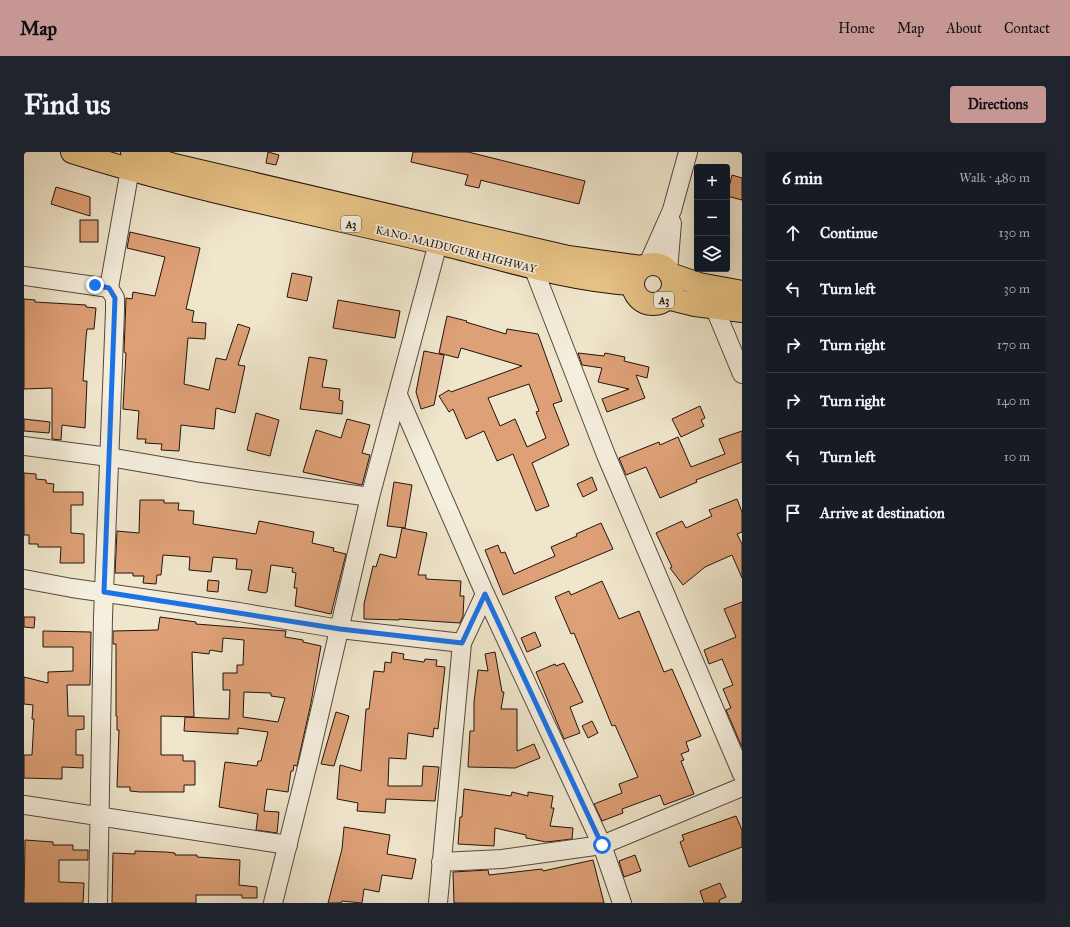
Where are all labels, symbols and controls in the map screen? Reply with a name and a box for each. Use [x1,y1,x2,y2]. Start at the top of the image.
text: Map [20,17,57,40]
text: Home [838,20,875,37]
text: Map [897,20,924,37]
text: About [946,20,982,37]
text: Contact [1004,20,1050,37]
button: Directions [950,86,1046,123]
text: Find us [24,87,110,122]
map controls [694,164,730,272]
button: + [694,164,730,200]
text: 6 min [782,168,823,189]
text: Walk · 480 m [959,170,1030,186]
button: − [694,200,730,236]
road number: A3 [341,216,361,232]
icon: ahead [782,222,804,244]
street label: KANO-MAIDUGURI HIGHWAY [374,223,539,276]
text: Continue [820,224,878,242]
text: 130 m [998,225,1030,241]
button: layers [694,236,730,272]
route end [86,276,104,294]
icon: left [782,278,804,300]
text: Turn left [820,280,876,298]
text: 30 m [1004,281,1030,297]
road number: A3 [654,292,674,308]
icon: right [782,334,804,356]
text: Turn right [820,336,885,354]
text: 170 m [997,337,1030,353]
icon: right [782,390,804,412]
text: Turn right [820,392,885,410]
text: 140 m [996,393,1030,409]
icon: left [782,446,804,468]
text: Turn left [820,448,876,466]
text: 10 m [1004,449,1030,465]
icon: arrive [782,502,804,524]
text: Arrive at destination [820,504,945,522]
route start [593,836,611,854]

